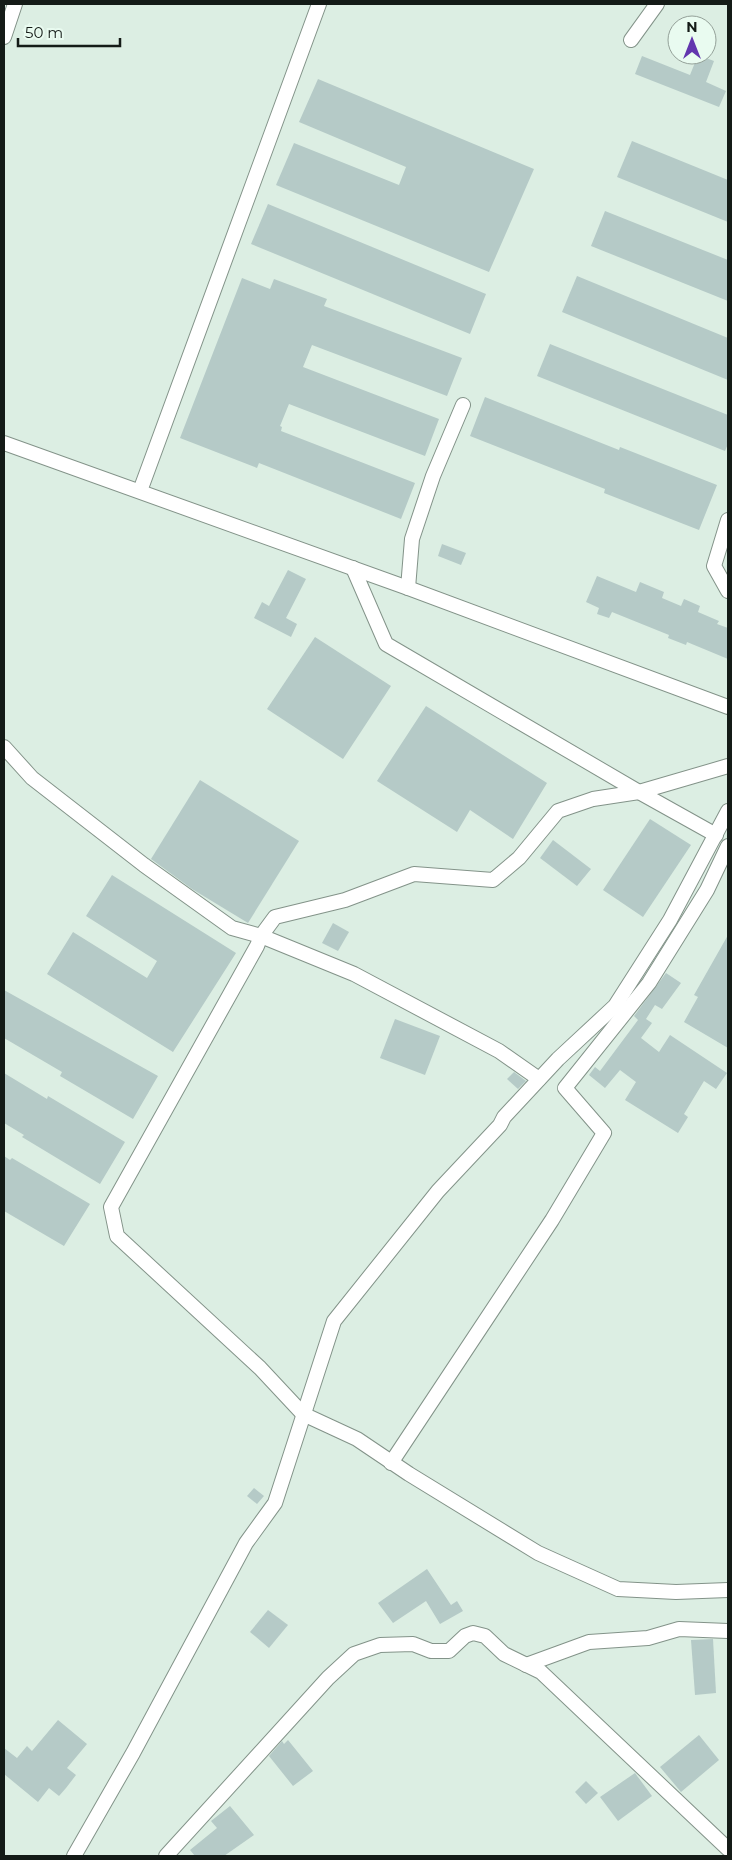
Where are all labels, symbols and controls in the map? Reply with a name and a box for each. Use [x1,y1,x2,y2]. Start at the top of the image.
scale bar [18,15,120,47]
north arrow [667,15,717,65]
text: N [686,18,698,36]
text: 50 m [25,23,63,42]

